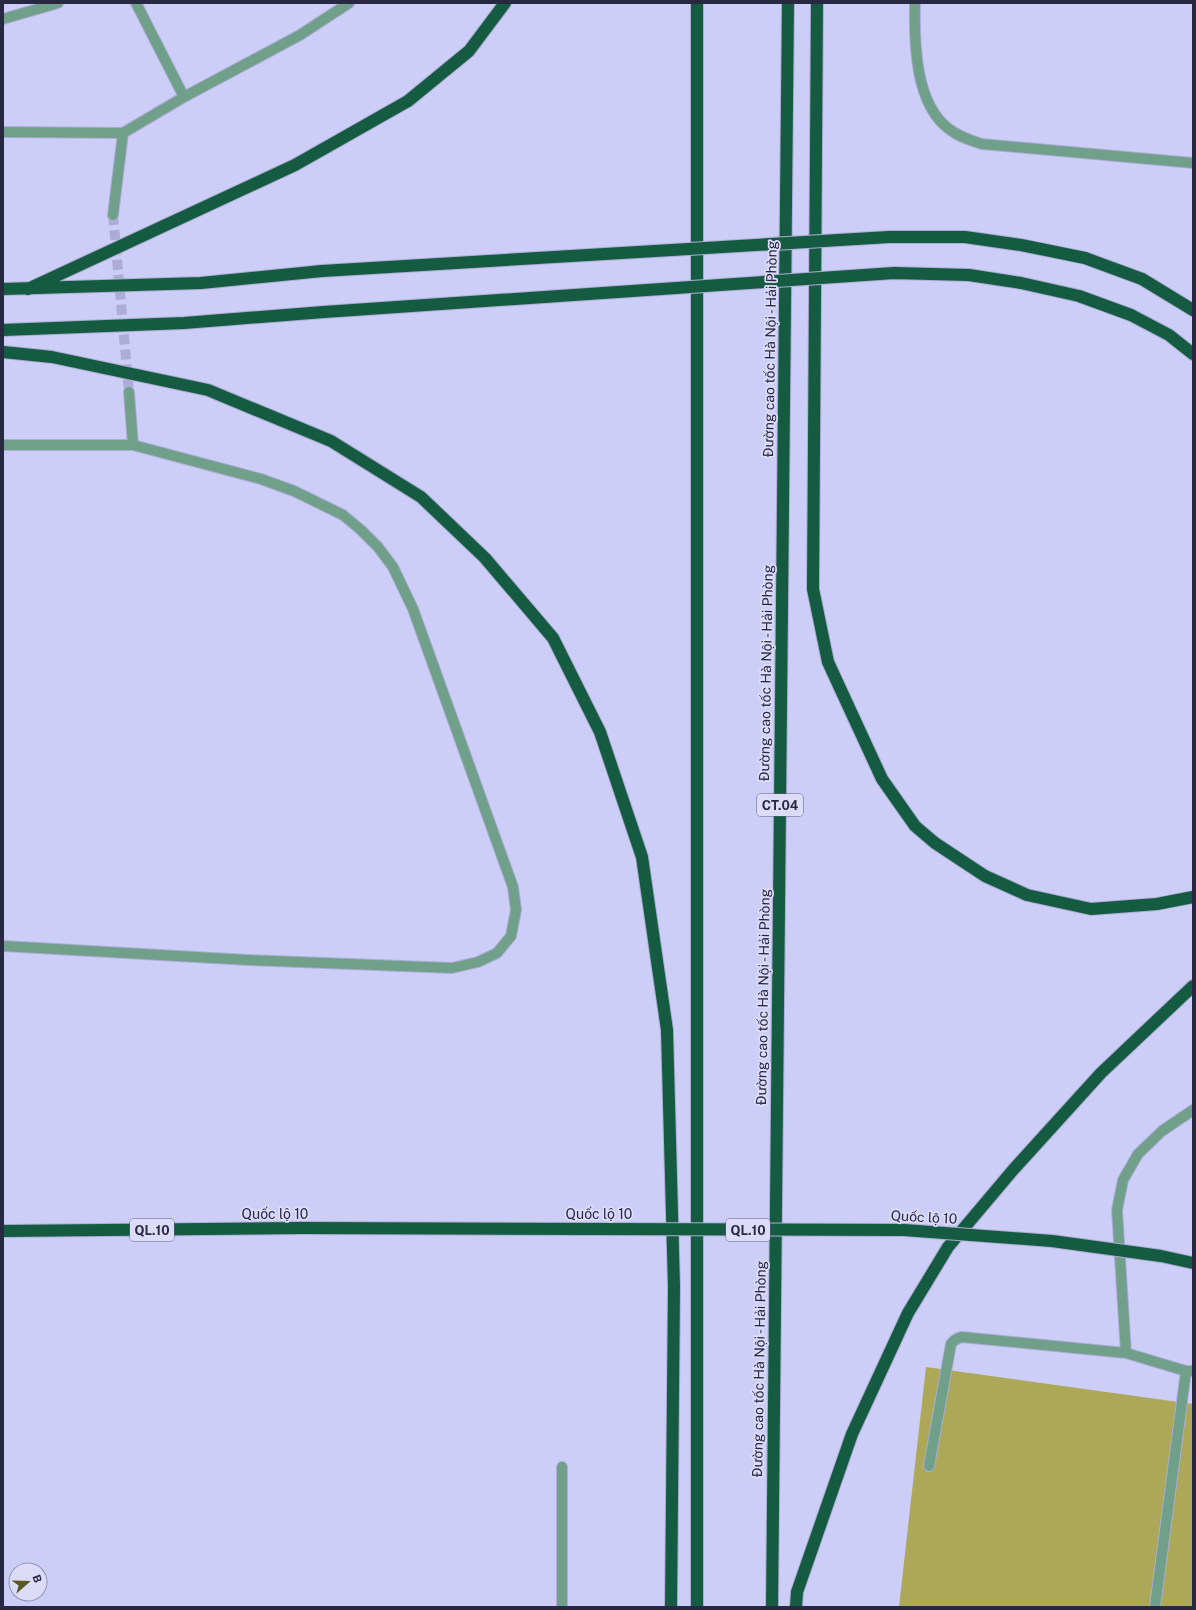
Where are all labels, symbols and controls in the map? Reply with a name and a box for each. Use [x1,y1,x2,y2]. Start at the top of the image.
street label: Đường cao tốc Hà Nội - Hải Phòng [760,240,780,457]
street label: Đường cao tốc Hà Nội - Hải Phòng [756,564,776,781]
road number: CT.04 [757,794,803,816]
street label: Đường cao tốc Hà Nội - Hải Phòng [753,888,773,1105]
street label: Quốc lộ 10 [242,1206,308,1222]
street label: Quốc lộ 10 [566,1206,632,1222]
street label: Quốc lộ 10 [890,1207,958,1227]
road number: QL.10 [130,1219,174,1241]
road number: QL.10 [726,1219,770,1241]
street label: Đường cao tốc Hà Nội - Hải Phòng [749,1260,769,1477]
north arrow [8,1562,48,1602]
text: B [30,1573,44,1585]

